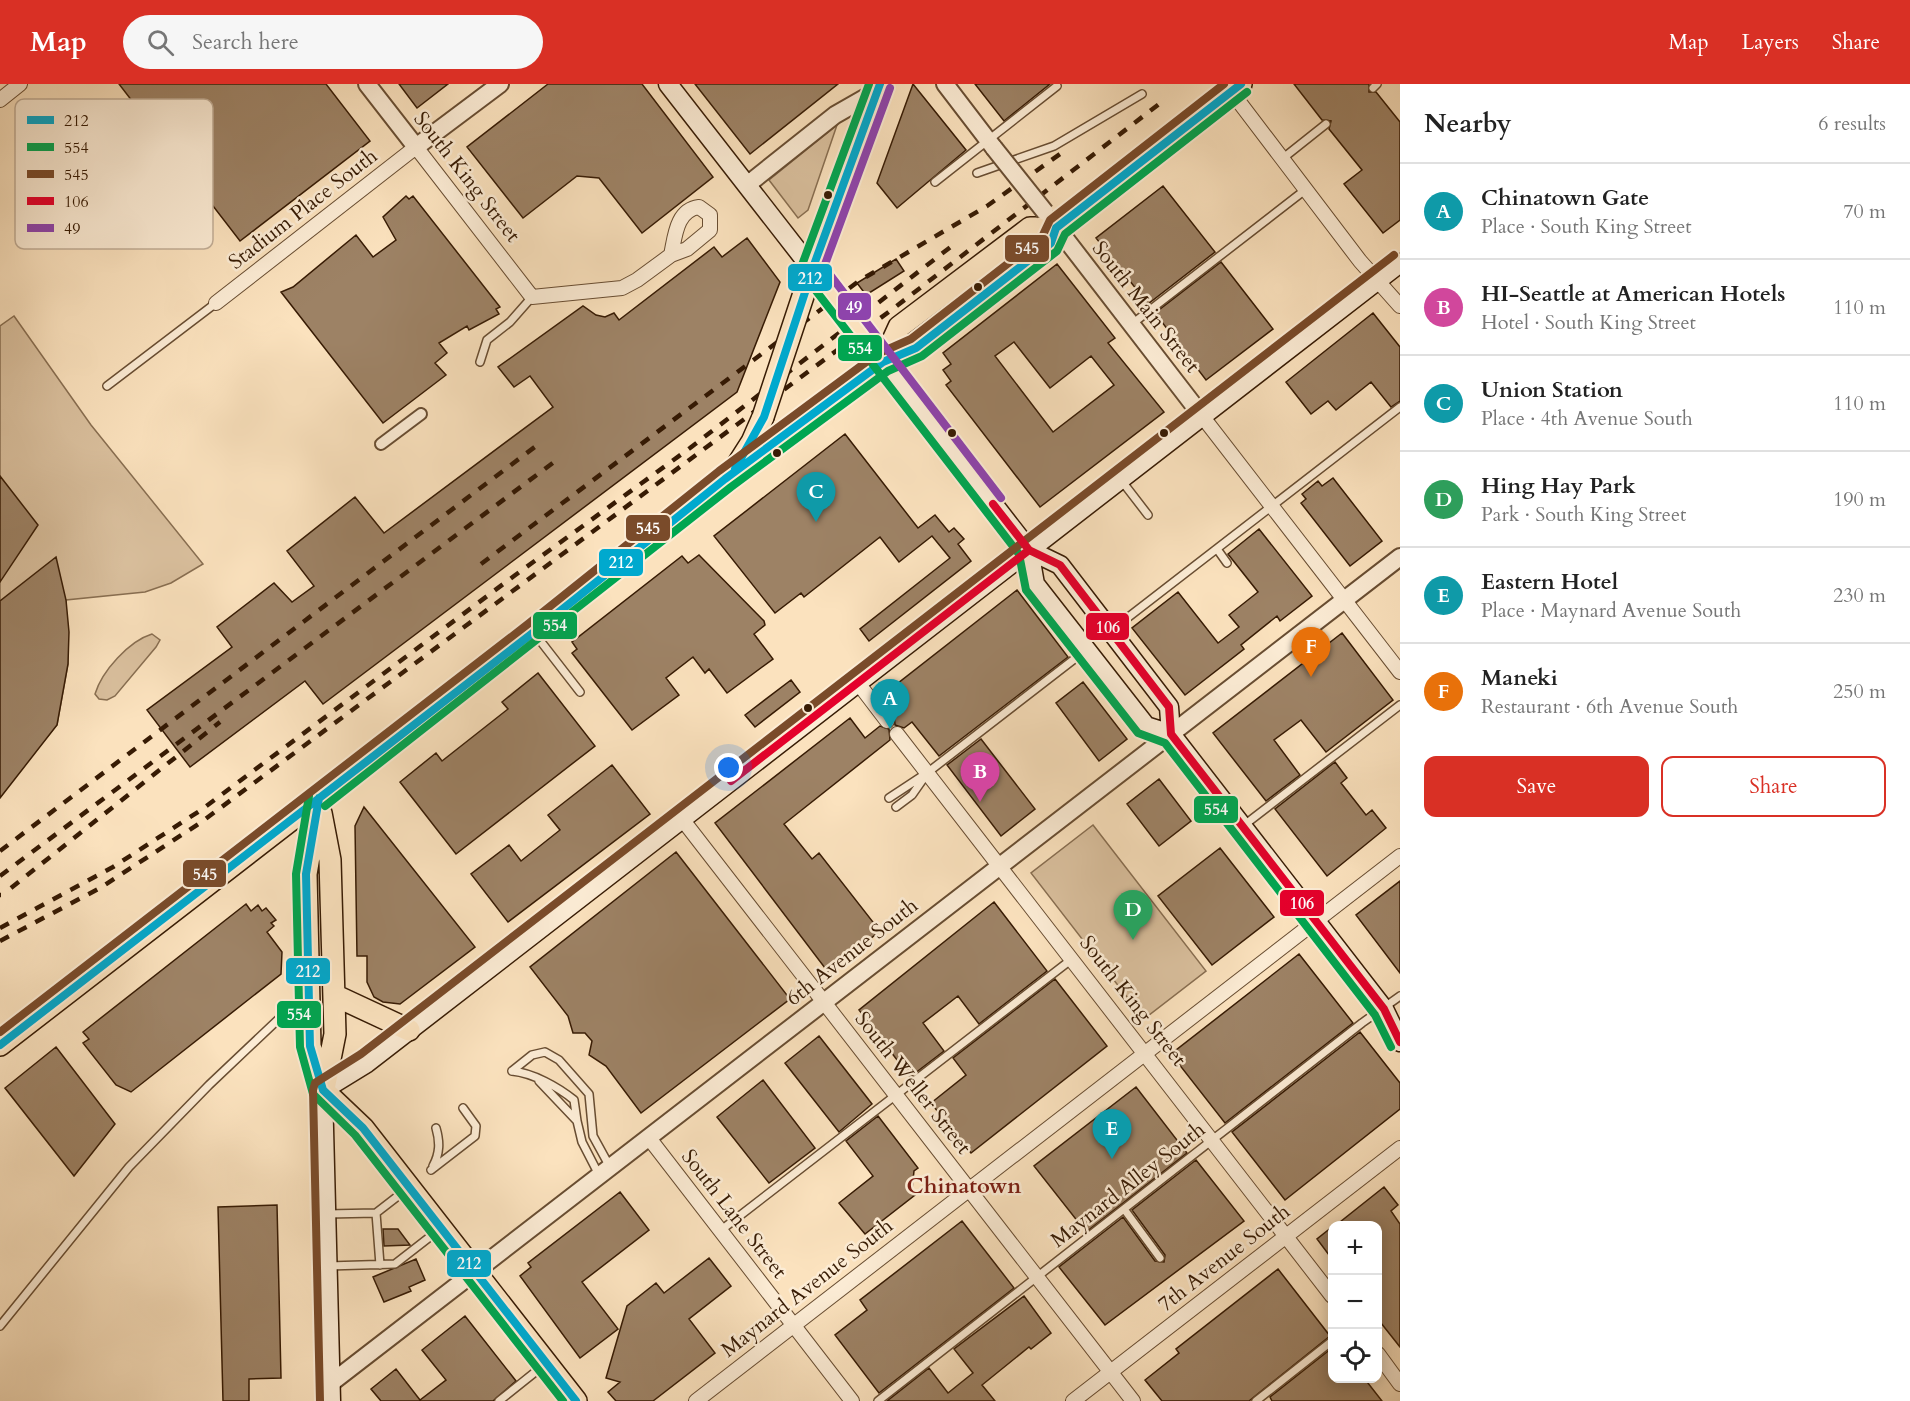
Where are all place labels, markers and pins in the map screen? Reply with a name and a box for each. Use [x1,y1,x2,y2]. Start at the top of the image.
unlabelled marker [822,189,834,201]
unlabelled marker [972,281,984,293]
unlabelled marker [946,427,958,439]
unlabelled marker [1158,427,1170,439]
unlabelled marker [771,447,783,459]
pin: C [796,472,836,522]
pin: F [1292,628,1330,677]
pin: A [870,680,910,729]
unlabelled marker [802,702,814,714]
pin: B [960,752,1000,802]
pin: D [1114,890,1152,940]
pin: E [1092,1110,1132,1159]

